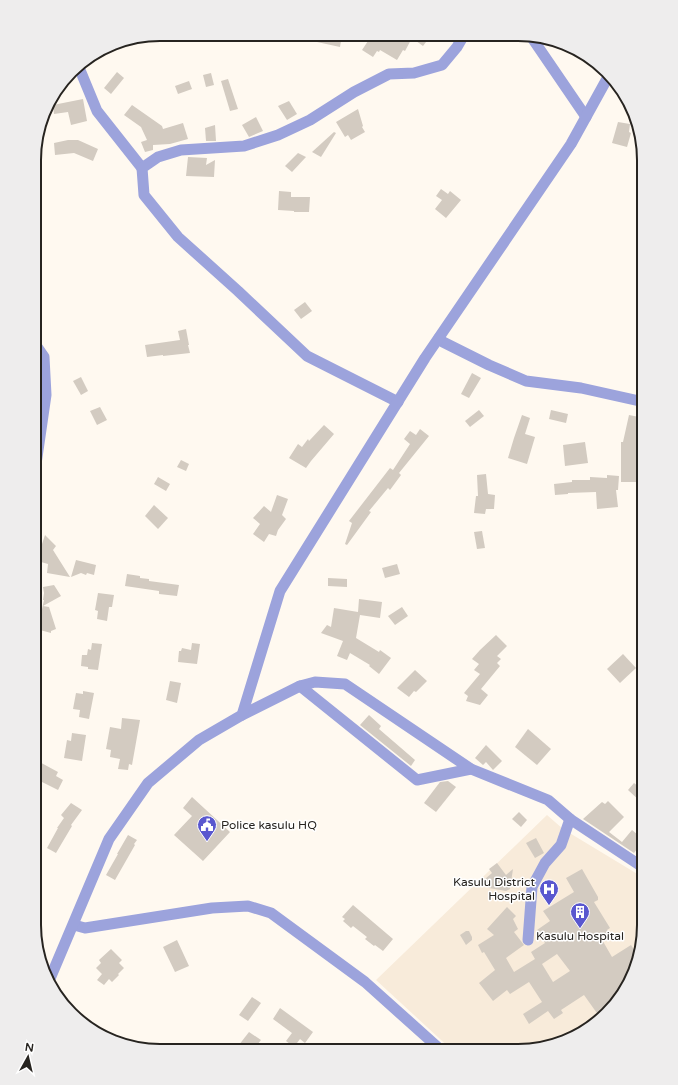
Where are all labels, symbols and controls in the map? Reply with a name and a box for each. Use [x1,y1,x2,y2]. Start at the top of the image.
public building icon: Police kasulu HQ [196,814,218,842]
place label: Police kasulu HQ [221,818,317,832]
place label: Kasulu District Hospital [453,875,535,903]
hospital icon: Kasulu District Hospital [538,878,560,906]
building icon: Kasulu Hospital [569,901,591,929]
place label: Kasulu Hospital [536,929,624,943]
north arrow [8,1037,48,1077]
text: N [24,1041,35,1055]

